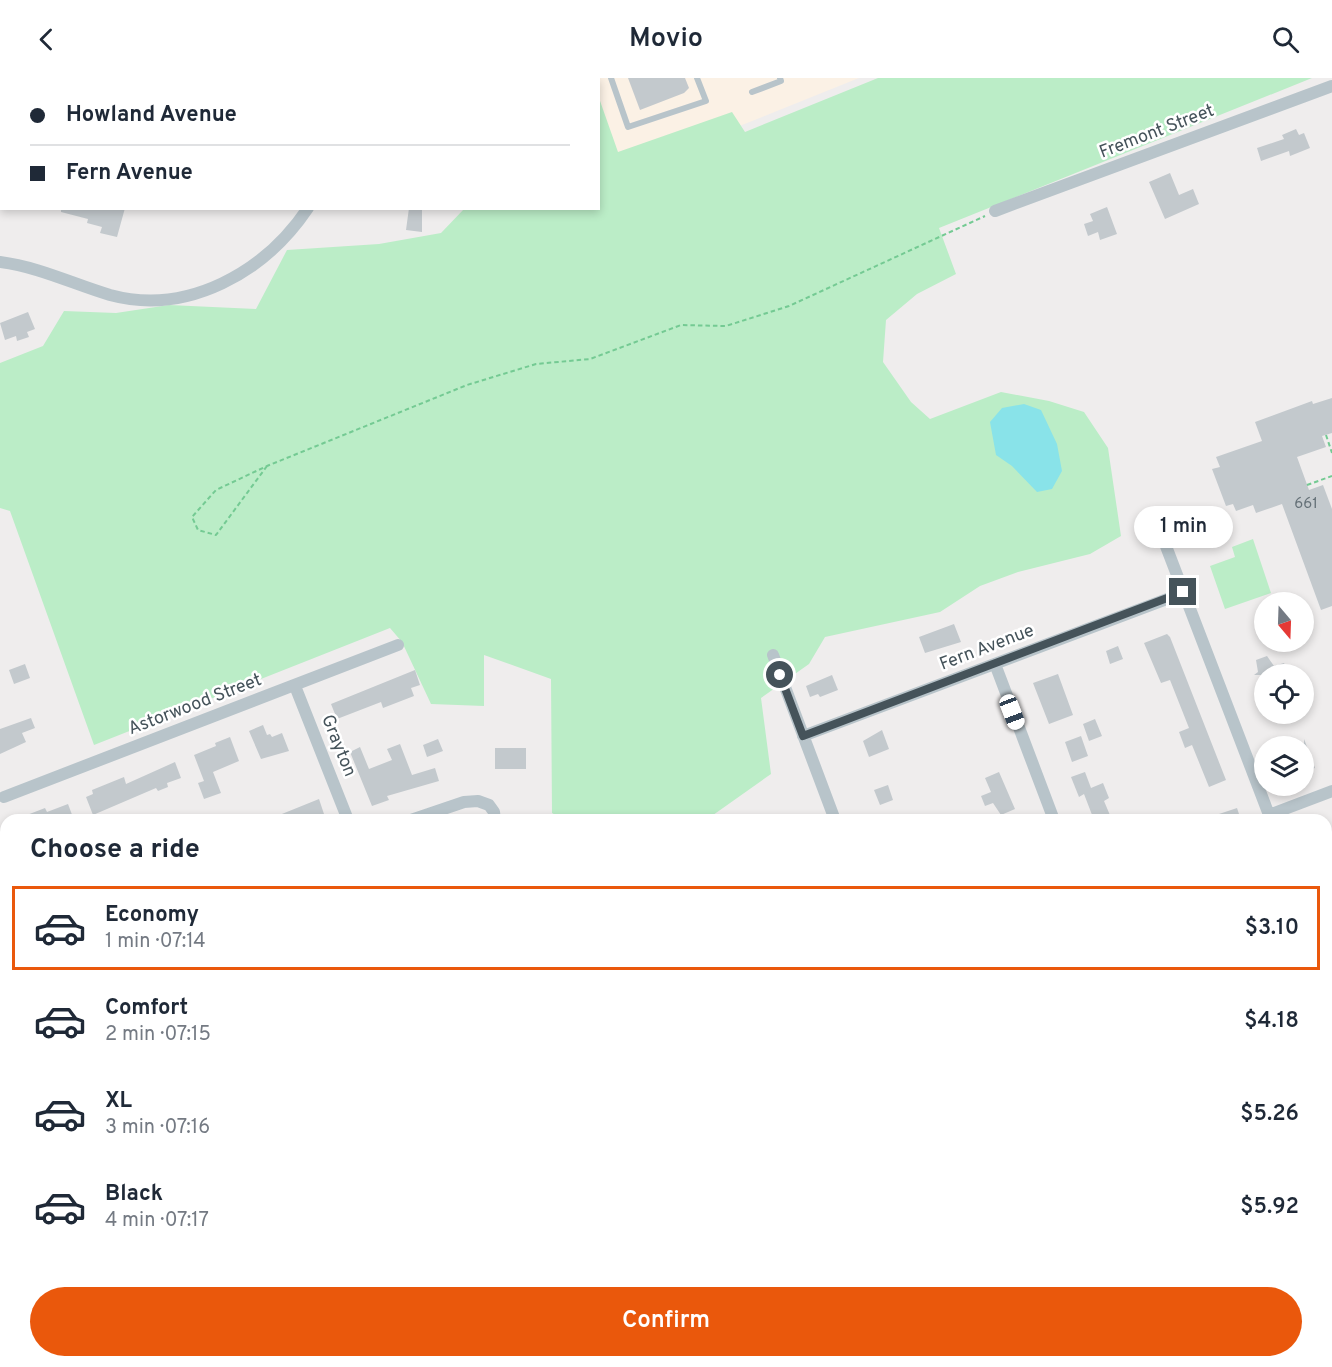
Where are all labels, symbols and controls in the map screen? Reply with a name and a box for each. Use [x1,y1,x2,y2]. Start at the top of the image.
text: Movio [629,22,703,56]
icon: back [30,23,63,56]
icon: search [1269,23,1302,56]
street label: Fremont Street [1096,100,1218,164]
text: Howland Avenue [66,102,237,129]
text: Fern Avenue [66,160,193,187]
house number: 661 [1294,495,1318,514]
callout: 1 min [1134,505,1232,547]
text: 1 min [1160,514,1207,540]
route end [1169,578,1196,605]
north arrow [1254,592,1314,652]
map controls [1254,592,1314,796]
street label: Fern Avenue [937,619,1037,677]
route start [766,661,793,688]
button: locate [1254,664,1314,724]
street label: Astorwood Street [125,669,265,741]
car [997,692,1027,732]
street label: Grayton [315,712,361,780]
button: layers [1254,736,1314,796]
text: Choose a ride [30,833,200,867]
icon: car [33,901,87,955]
text: Economy [105,902,199,929]
text: $3.10 [1245,915,1299,942]
text: 1 min · 07:14 [105,929,206,955]
icon: car [33,994,87,1048]
text: Comfort [105,995,188,1022]
text: $4.18 [1244,1008,1299,1035]
text: 2 min · 07:15 [105,1022,211,1048]
icon: car [33,1087,87,1141]
text: XL [105,1088,132,1115]
text: $5.26 [1240,1101,1299,1128]
text: 3 min · 07:16 [105,1115,210,1141]
icon: car [33,1180,87,1234]
text: Black [105,1181,163,1208]
text: $5.92 [1240,1194,1299,1221]
text: 4 min · 07:17 [105,1208,209,1234]
button: Confirm [30,1287,1302,1356]

